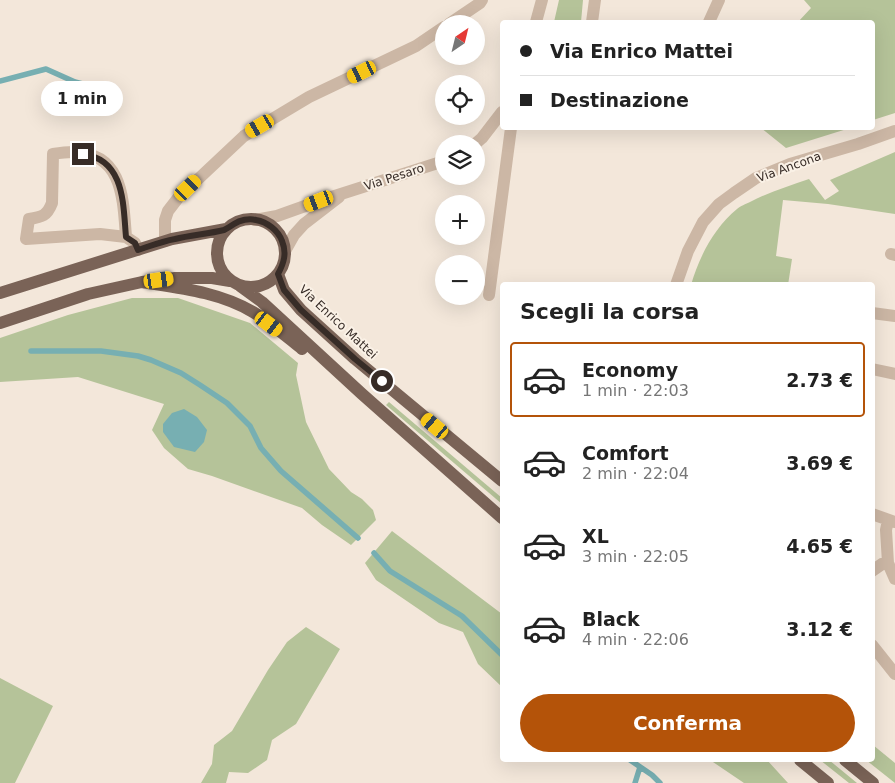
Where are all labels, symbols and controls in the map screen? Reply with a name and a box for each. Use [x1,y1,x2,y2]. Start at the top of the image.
north arrow [435,15,485,65]
map controls [435,15,485,305]
text: Via Enrico Mattei [550,40,733,62]
car [345,59,378,85]
button: locate [435,75,485,125]
callout: 1 min [42,82,124,116]
text: 1 min [57,89,107,108]
text: Destinazione [550,89,689,111]
car [243,112,276,140]
button: layers [435,135,485,185]
route end [72,143,94,165]
street label: Via Ancona [755,149,823,185]
street label: Via Pesaro [362,161,426,193]
car [171,172,204,204]
car [302,189,335,213]
button: + [435,195,485,245]
button: − [435,255,485,305]
car [143,270,174,290]
street label: Via Enrico Mattei [296,282,380,362]
text: Scegli la corsa [520,299,699,324]
car [252,309,285,339]
icon: car [522,357,567,402]
text: Economy [582,359,678,381]
text: 2.73 € [786,369,853,391]
route start [371,370,393,392]
text: 1 min · 22:03 [582,381,689,400]
car [418,411,451,441]
icon: car [522,440,567,485]
text: Comfort [582,442,669,464]
text: 3.69 € [786,452,853,474]
text: 2 min · 22:04 [582,464,689,483]
icon: car [522,523,567,568]
text: XL [582,525,609,547]
text: 4.65 € [786,535,853,557]
text: 3 min · 22:05 [582,547,689,566]
icon: car [522,606,567,651]
text: Black [582,608,640,630]
text: 3.12 € [786,618,853,640]
text: 4 min · 22:06 [582,630,689,649]
button: Conferma [520,694,855,752]

